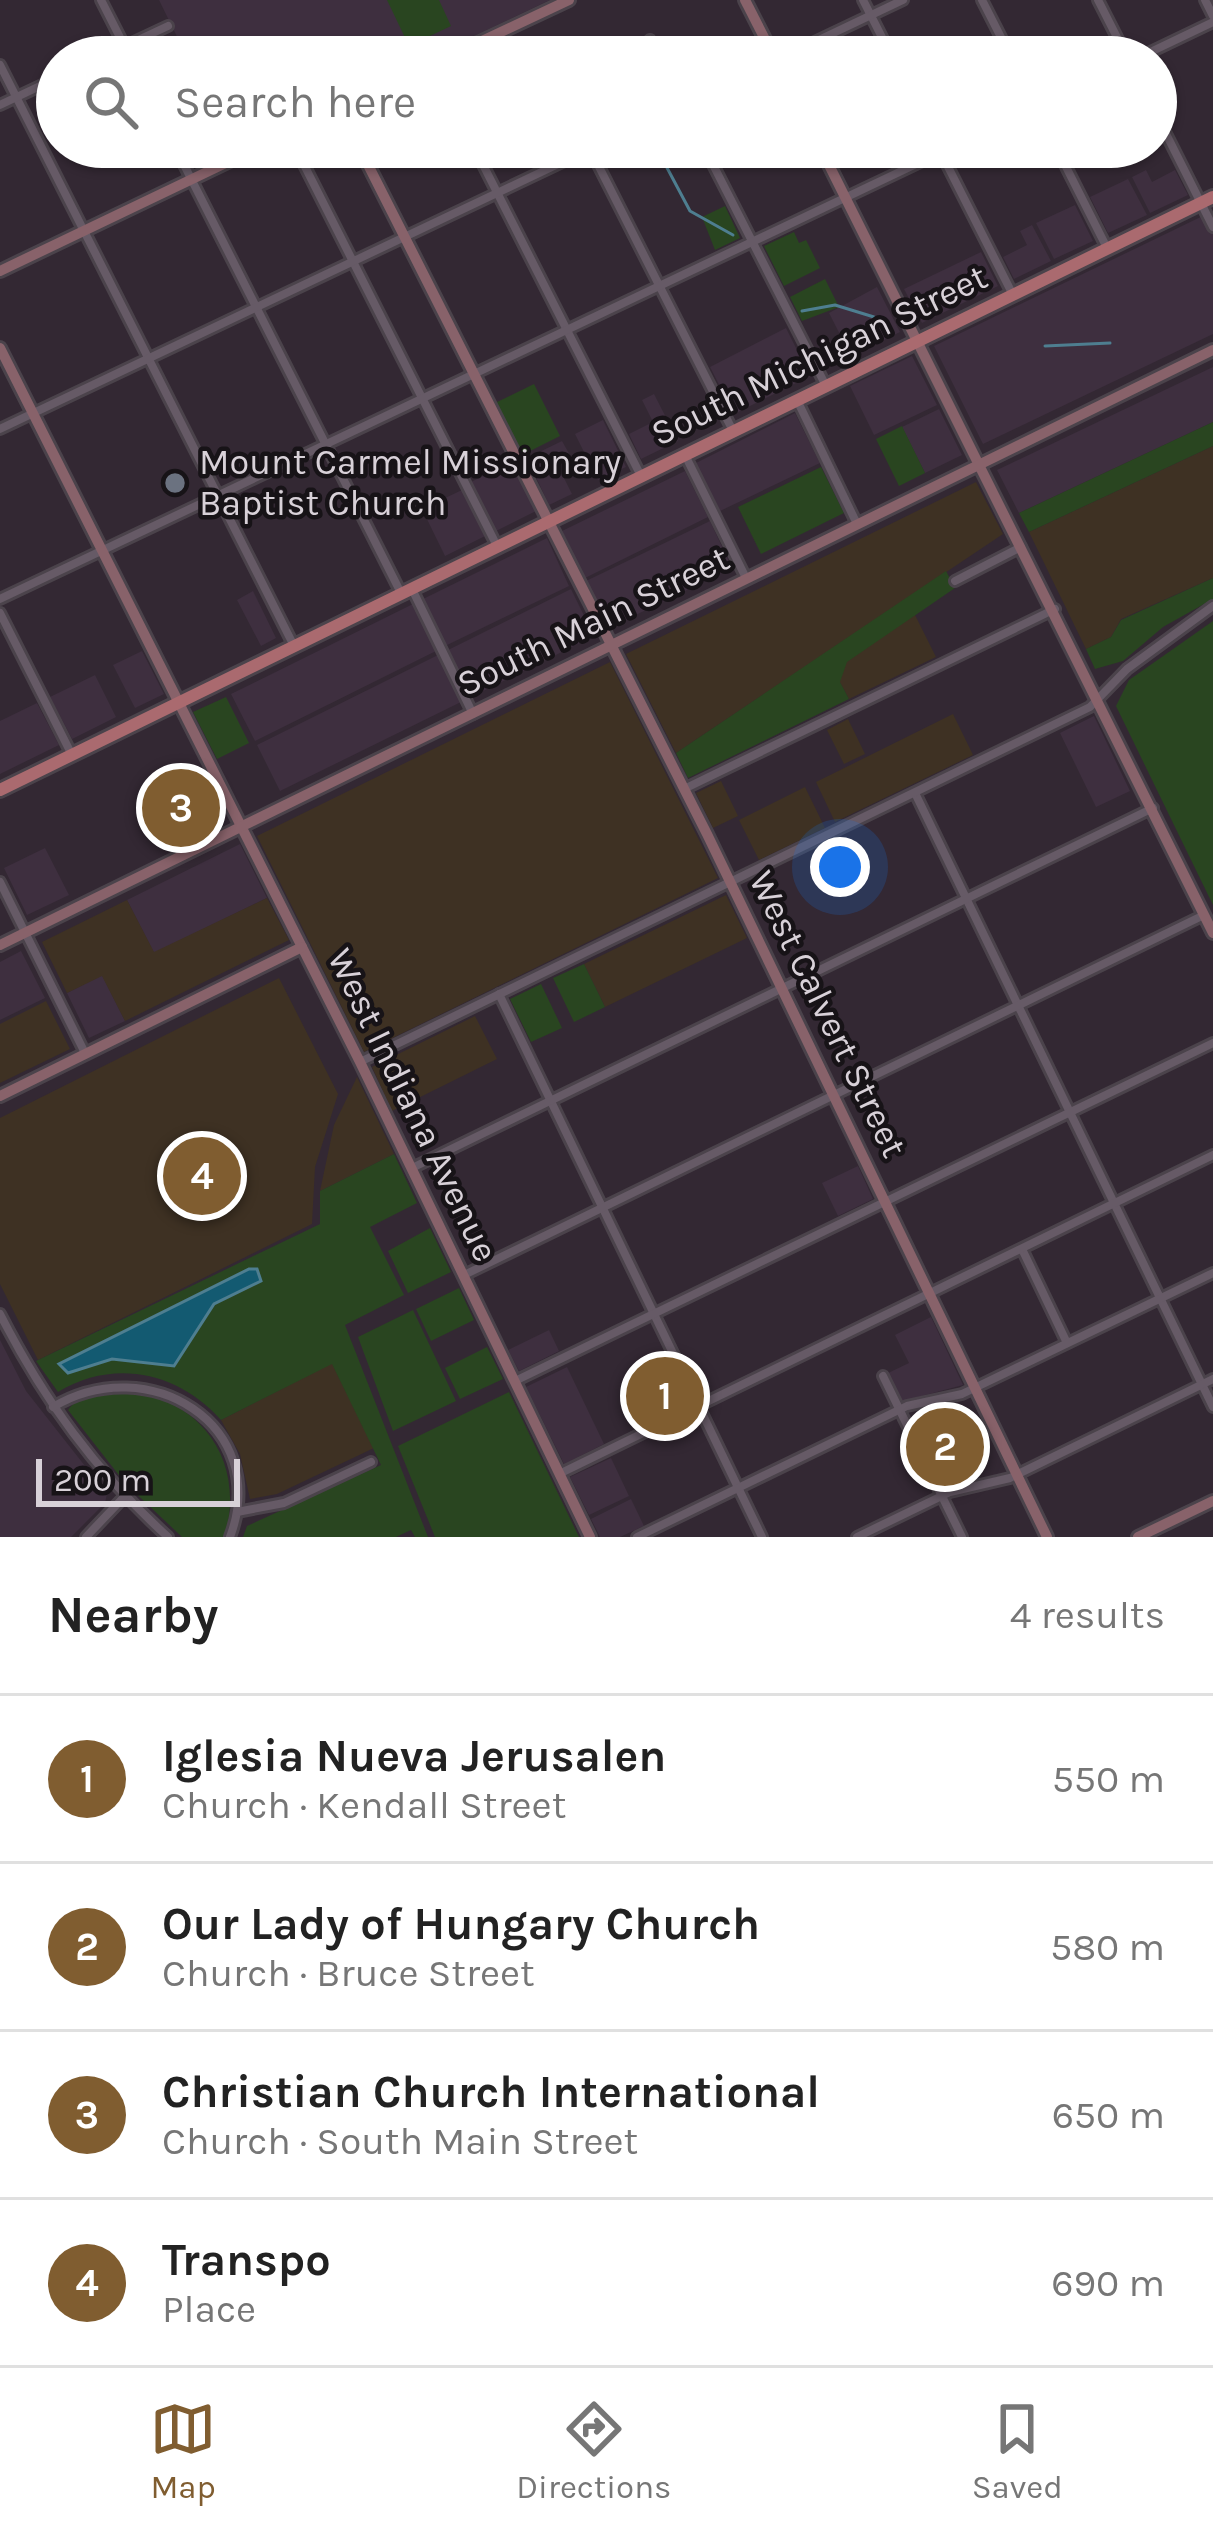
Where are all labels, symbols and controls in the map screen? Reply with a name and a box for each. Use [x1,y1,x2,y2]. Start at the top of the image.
search box [36,36,1177,168]
icon: search [78,69,144,135]
text: Search here [174,76,416,128]
street label: South Michigan Street [644,255,994,455]
place label: Mount Carmel Missionary Baptist Church [199,441,621,524]
marker: Mount Carmel Missionary Baptist Church [162,470,188,496]
street label: South Main Street [450,537,736,705]
pin: 3 [142,763,220,853]
your location [810,837,870,897]
street label: West Calvert Street [741,864,915,1164]
street label: West Indiana Avenue [319,942,507,1268]
pin: 4 [163,1131,241,1221]
pin: 1 [626,1351,704,1441]
pin: 2 [906,1402,984,1492]
scale bar [36,1453,240,1506]
text: 200 m [54,1461,151,1499]
text: Nearby [48,1585,218,1645]
text: 4 results [1010,1592,1165,1638]
text: Iglesia Nueva Jerusalen [162,1730,666,1782]
text: 1 [80,1756,94,1802]
text: 550 m [1052,1756,1165,1802]
text: Church · Kendall Street [162,1782,566,1828]
text: Our Lady of Hungary Church [162,1898,760,1950]
text: 2 [75,1924,99,1970]
text: 580 m [1050,1924,1165,1970]
text: Church · Bruce Street [162,1950,535,1996]
text: Christian Church International [162,2066,820,2118]
text: 3 [75,2092,99,2138]
text: 650 m [1052,2092,1165,2138]
text: Church · South Main Street [162,2118,638,2164]
text: Transpo [162,2234,331,2286]
text: 4 [75,2260,99,2306]
text: 690 m [1051,2260,1165,2306]
text: Place [162,2286,256,2332]
tab: Map [150,2396,216,2506]
tab: Directions [516,2396,671,2506]
tab: Saved [972,2396,1063,2506]

